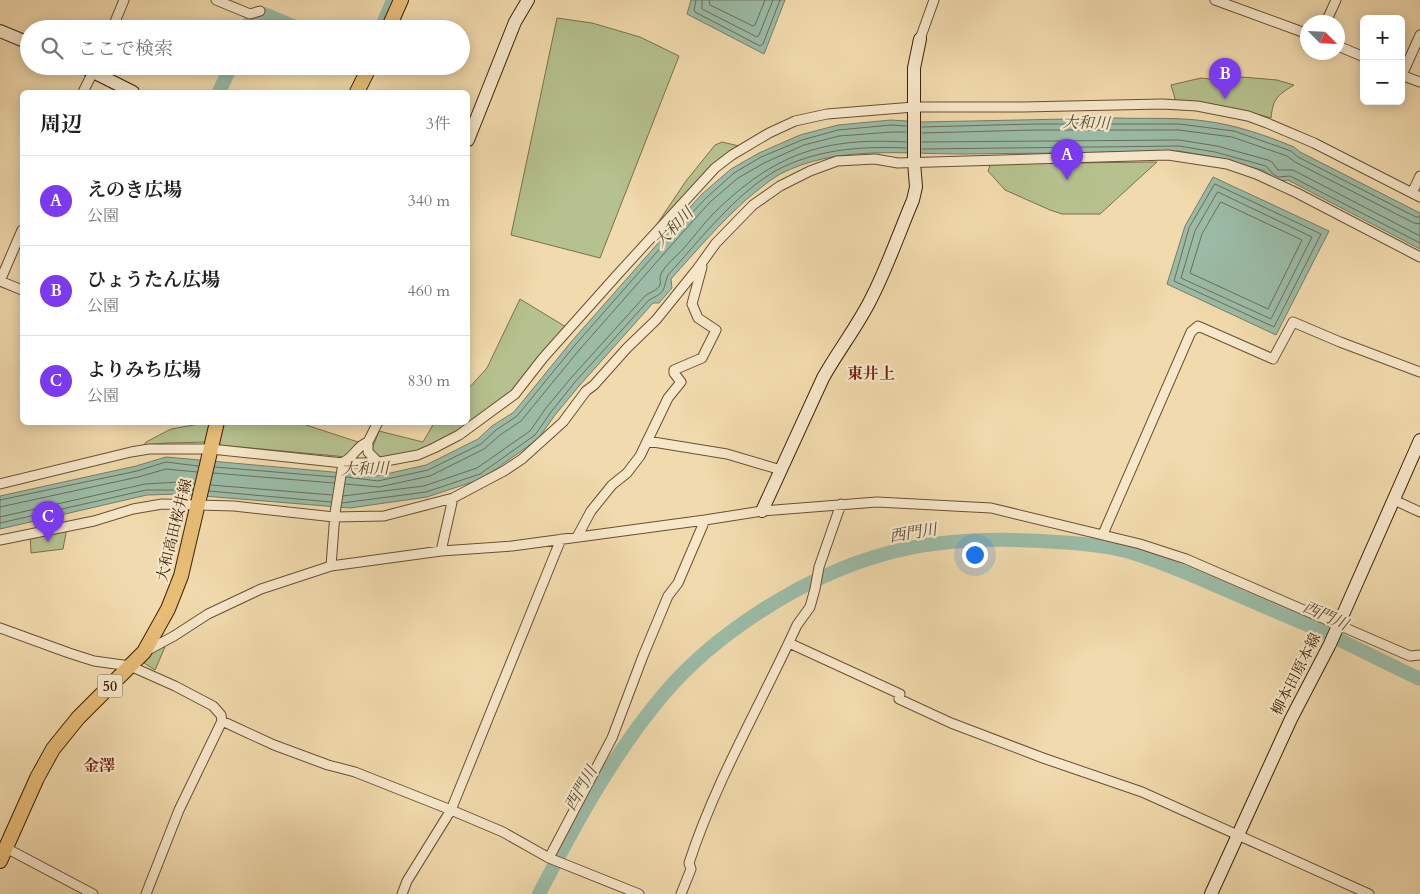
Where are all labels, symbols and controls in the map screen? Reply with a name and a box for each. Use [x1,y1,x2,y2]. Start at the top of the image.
north arrow [1300,15,1345,60]
map controls [1360,15,1405,105]
button: + [1360,15,1405,60]
search box [20,20,470,75]
icon: search [38,34,66,62]
text: ここで検索 [78,36,173,62]
pin: B [1209,58,1241,99]
button: − [1360,60,1405,105]
text: 周辺 [40,110,82,139]
water label: 大和川 [1062,111,1112,135]
text: 3件 [426,113,450,135]
pin: A [1051,139,1083,180]
text: えのき広場 [87,177,182,203]
text: A [50,190,62,212]
text: 340 m [408,190,450,212]
water label: 大和川 [649,201,700,253]
text: 公園 [87,205,119,227]
text: ひょうたん広場 [87,267,220,293]
text: B [50,280,62,302]
text: 460 m [408,280,450,302]
text: 公園 [87,295,119,317]
text: よりみち広場 [87,357,201,383]
district label: 東井上 [847,363,895,385]
text: C [50,370,62,392]
text: 830 m [408,370,450,392]
text: 公園 [87,385,119,407]
water label: 大和川 [341,458,391,480]
street label: 大和高田桜井線 [152,477,196,583]
pin: C [32,501,64,542]
water label: 西門川 [888,518,941,548]
your location [962,542,988,568]
water label: 西門川 [1299,596,1354,637]
street label: 柳本田原本線 [1267,629,1325,719]
road number: 50 [98,674,122,698]
district label: 金澤 [83,755,115,777]
water label: 西門川 [559,760,603,815]

